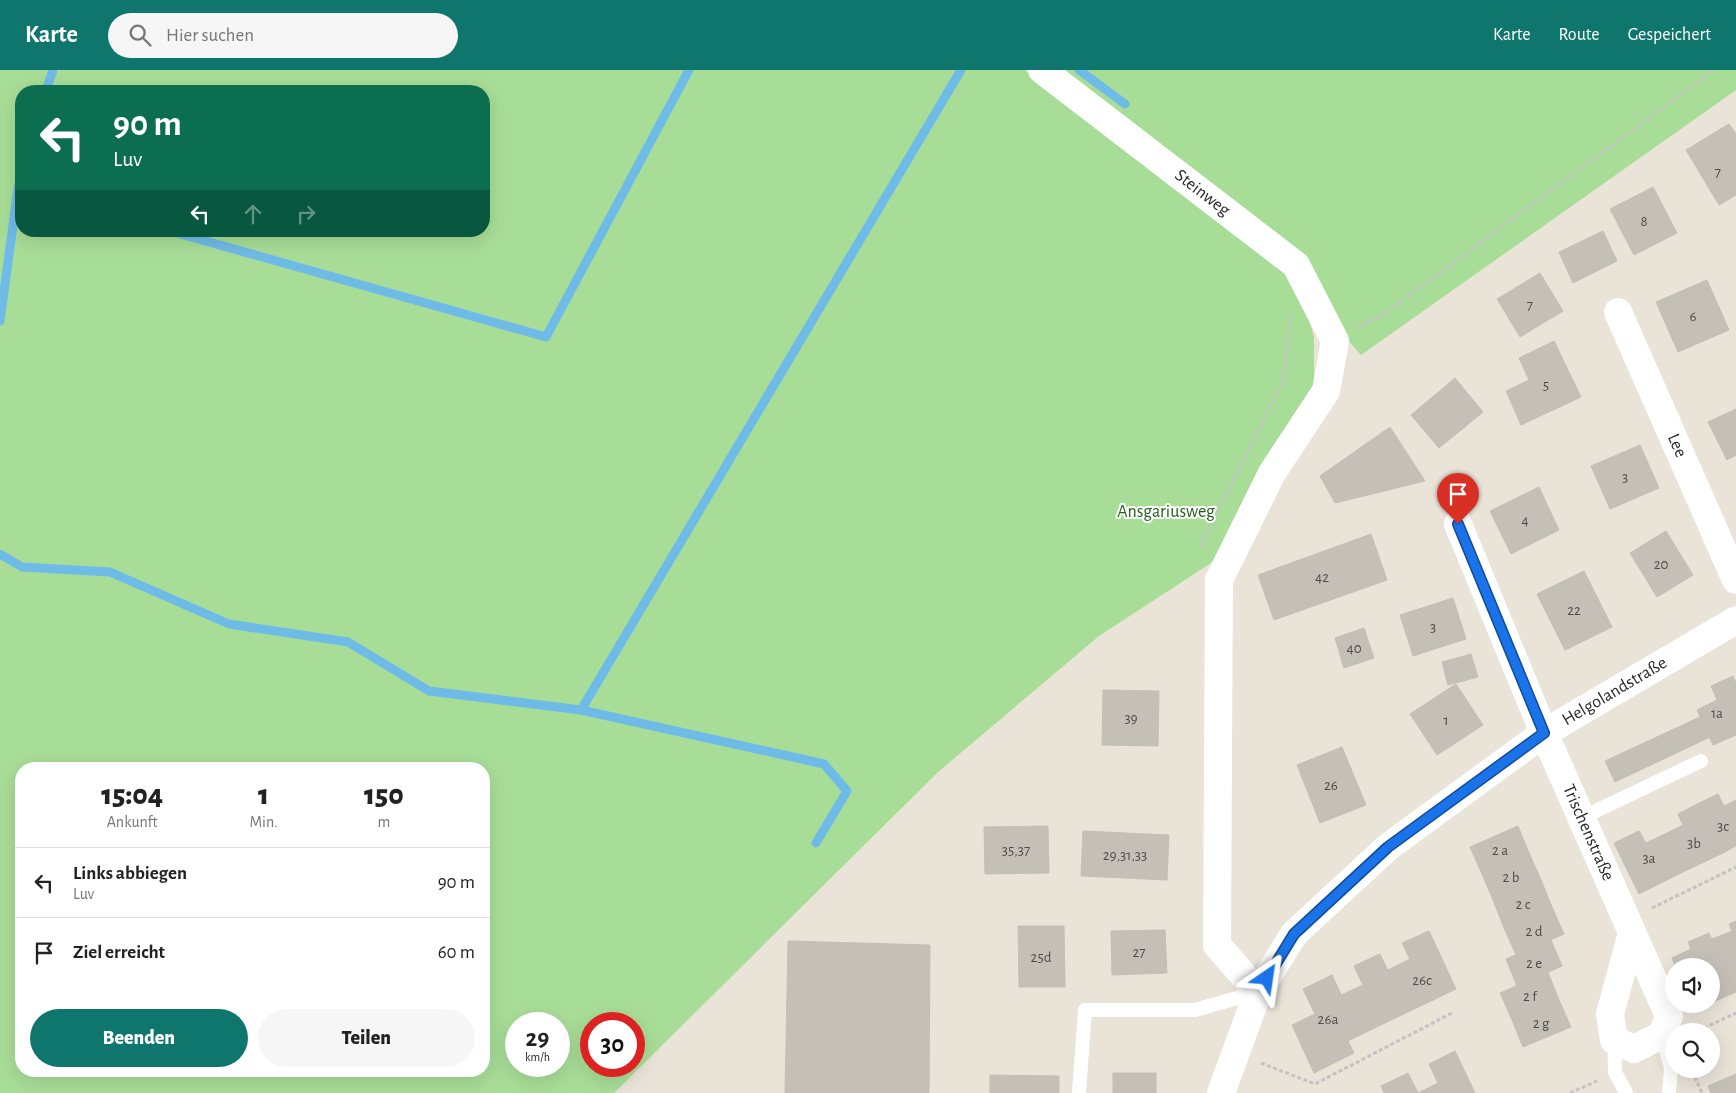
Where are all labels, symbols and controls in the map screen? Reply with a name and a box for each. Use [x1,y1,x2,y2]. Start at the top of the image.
search box [108,13,458,58]
icon: search [126,21,154,49]
text: Karte [25,23,78,47]
text: Hier suchen [166,26,254,45]
text: Karte [1493,26,1530,44]
text: Route [1558,26,1600,44]
text: Gespeichert [1628,26,1711,44]
icon: left [30,105,95,170]
text: 90 m [113,107,182,142]
text: Luv [113,148,142,170]
house number: 7 [1715,165,1721,180]
street label: Steinweg [1171,166,1233,220]
icon: left [186,200,214,228]
icon: ahead [239,200,267,228]
icon: right [292,200,320,228]
house number: 8 [1640,214,1648,229]
house number: 7 [1527,298,1533,313]
house number: 6 [1689,309,1697,324]
house number: 5 [1543,378,1549,393]
street label: Lee [1664,431,1690,460]
house number: 3 [1622,470,1628,485]
pin [1437,473,1479,524]
icon: arrive [1444,480,1472,508]
park label: Ansgariusweg [1117,503,1215,521]
house number: 4 [1521,513,1529,528]
house number: 20 [1654,557,1668,572]
house number: 42 [1315,570,1329,585]
house number: 22 [1567,603,1581,618]
house number: 3 [1430,620,1436,635]
house number: 40 [1346,641,1362,656]
street label: Helgolandstraße [1559,654,1670,729]
house number: 1a [1711,706,1723,721]
house number: 39 [1124,711,1138,726]
house number: 1 [1443,713,1449,728]
house number: 26 [1324,778,1338,793]
text: 15:04 [101,780,163,810]
text: 1 [258,780,269,810]
text: 150 [364,780,404,810]
street label: Trischenstraße [1559,782,1617,884]
text: Ankunft [107,814,158,830]
text: Min. [249,814,278,830]
text: m [377,814,390,830]
house number: 3c [1717,819,1729,834]
house number: 3b [1687,836,1701,851]
house number: 35,37 [1002,843,1030,858]
house number: 2 a [1492,843,1508,858]
house number: 29,31,33 [1103,848,1147,863]
house number: 3a [1642,851,1656,866]
text: Links abbiegen [73,864,187,883]
icon: left [30,869,58,897]
house number: 2 b [1502,870,1520,885]
text: 90 m [438,873,475,892]
text: Luv [73,886,94,902]
house number: 2 c [1515,897,1531,912]
house number: 2 d [1525,924,1543,939]
icon: arrive [30,939,58,967]
text: Ziel erreicht [73,943,165,962]
text: 60 m [438,943,475,962]
house number: 27 [1132,945,1146,960]
house number: 25d [1031,950,1052,965]
position arrow [1240,951,1292,1003]
house number: 2 e [1526,956,1542,971]
map controls [1665,958,1720,1078]
button: sound [1665,958,1720,1013]
house number: 26c [1412,973,1432,988]
house number: 2 f [1523,989,1538,1004]
button: Beenden [30,1009,248,1067]
button: Teilen [258,1009,475,1067]
speed limit sign: 30 [580,1012,645,1077]
house number: 26a [1318,1012,1338,1027]
house number: 2 g [1533,1016,1550,1031]
button: search [1665,1023,1720,1078]
text: 29 [526,1026,549,1051]
text: km/h [525,1051,550,1063]

